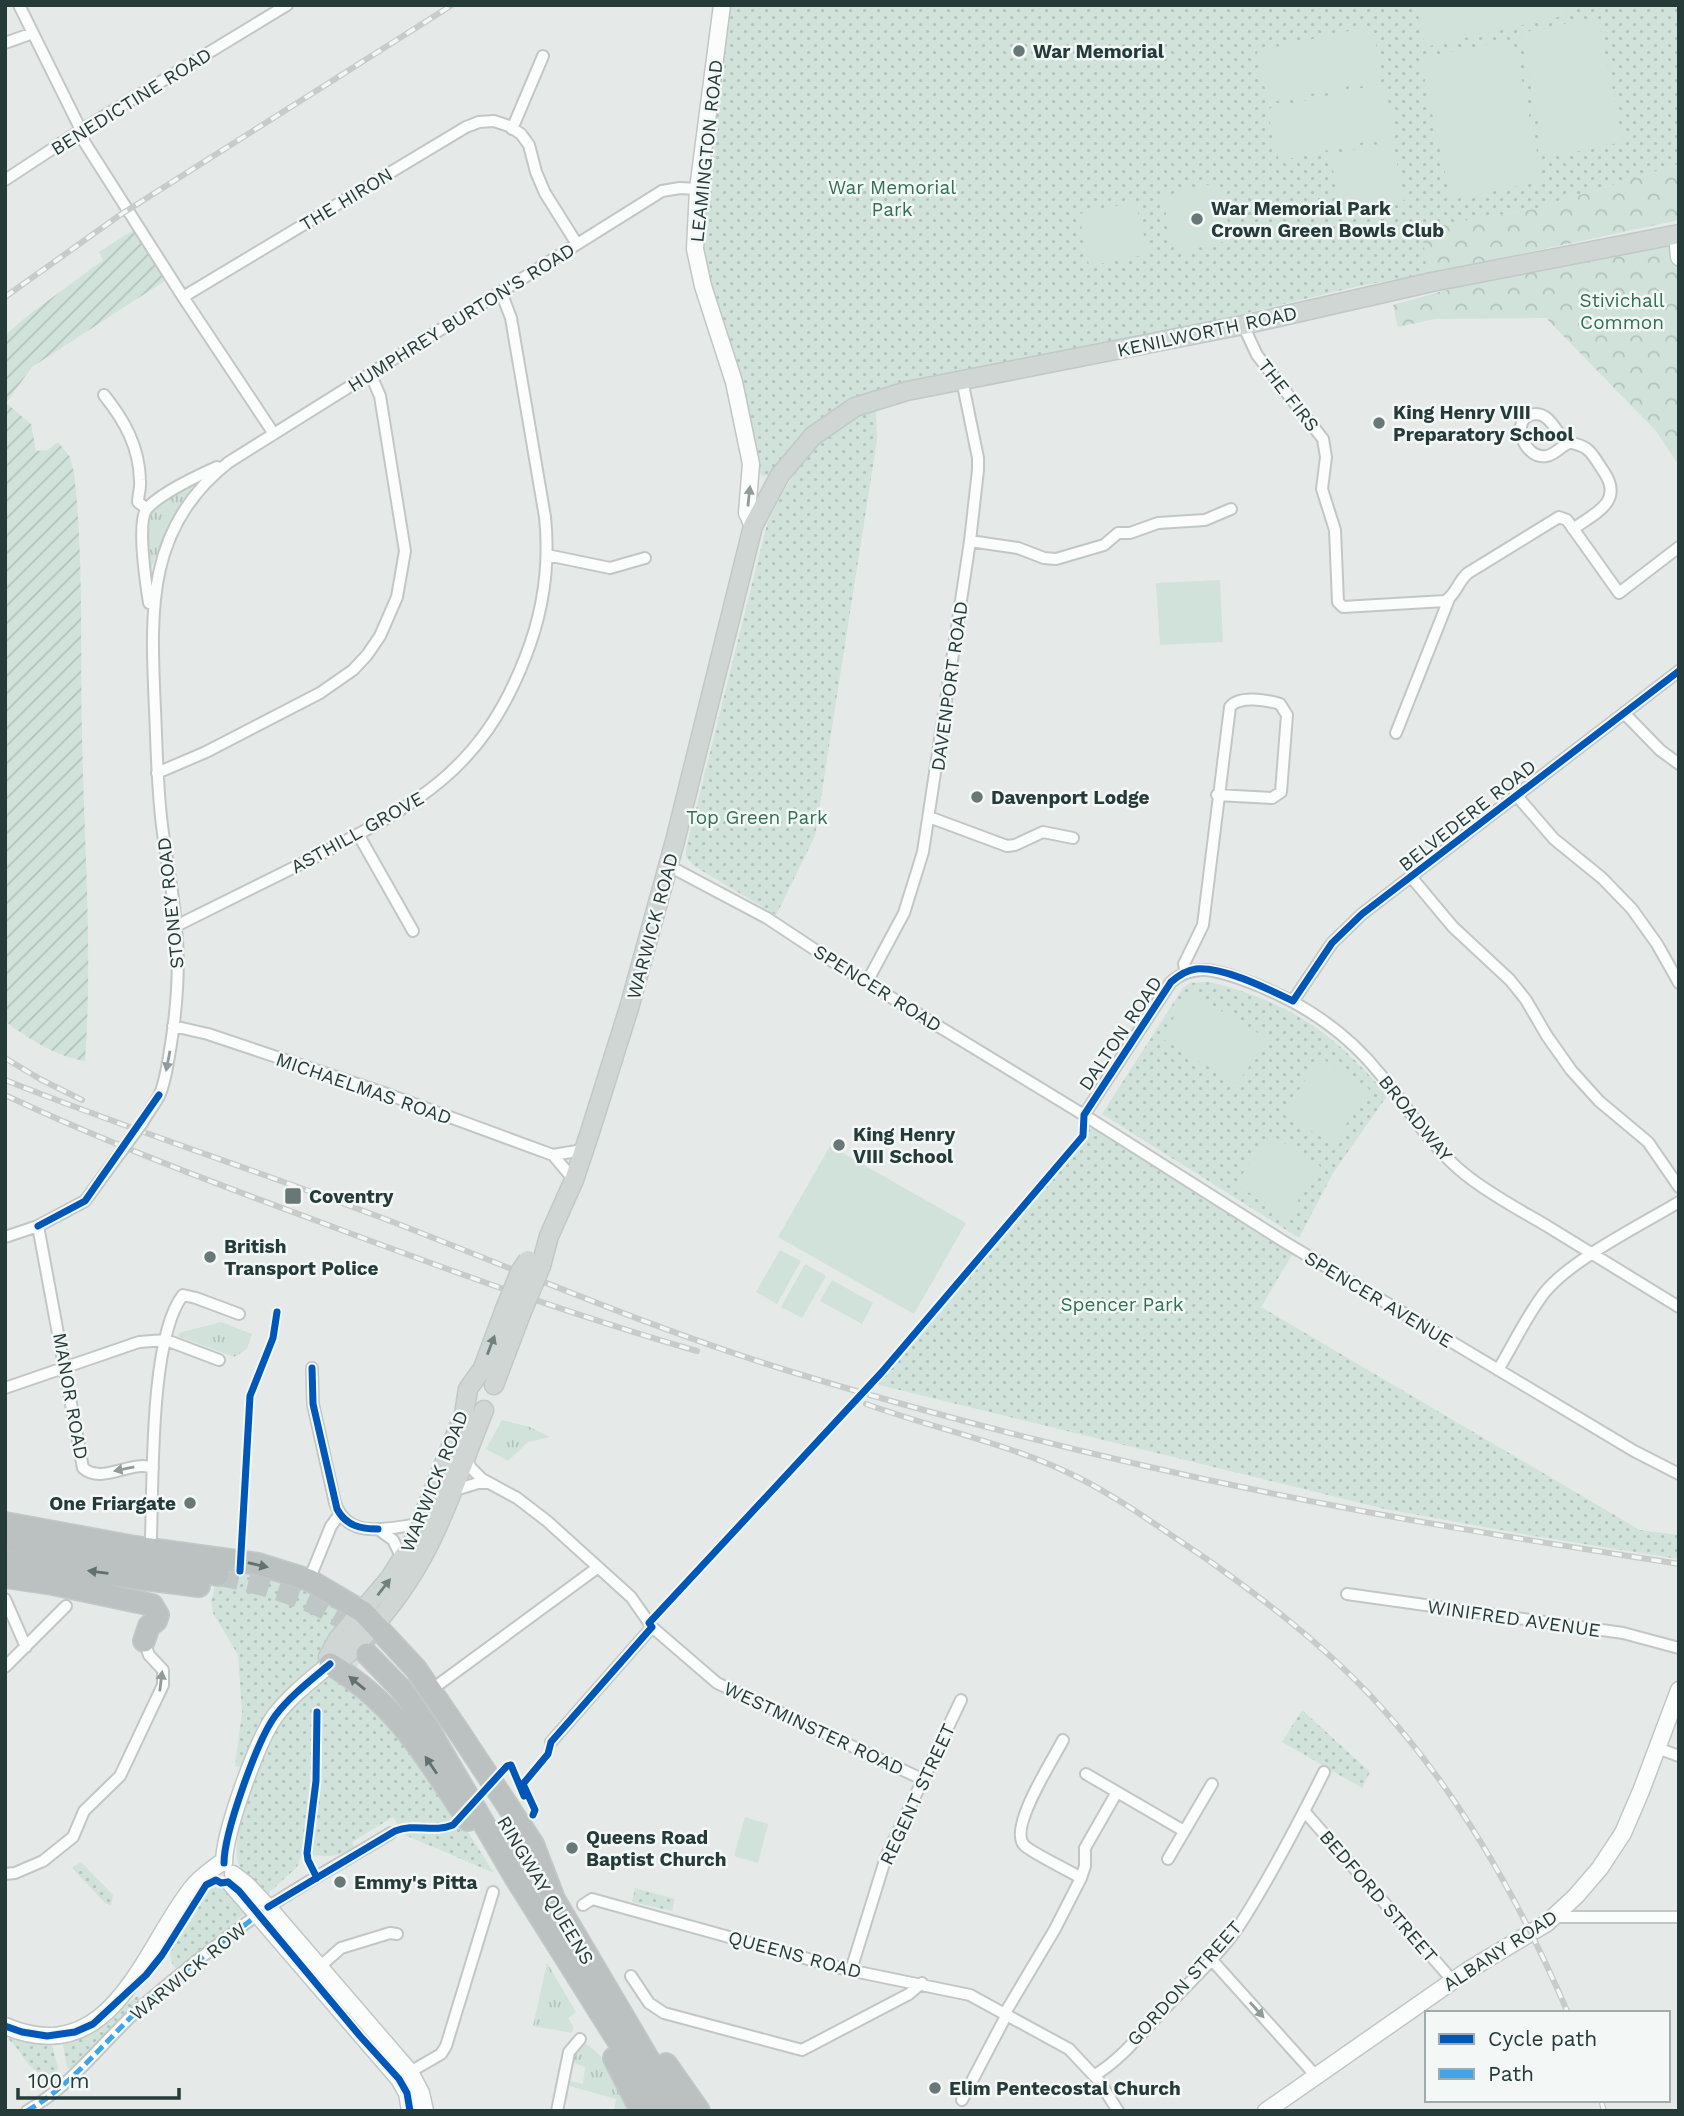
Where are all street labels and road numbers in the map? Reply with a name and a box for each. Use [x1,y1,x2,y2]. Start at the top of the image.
street label: BENEDICTINE ROAD [47,43,216,160]
street label: LEAMINGTON ROAD [685,59,728,244]
street label: THE HIRON [296,163,397,236]
street label: HUMPHREY BURTON'S ROAD [343,238,579,397]
street label: KENILWORTH ROAD [1115,301,1299,362]
street label: THE FIRS [1253,354,1324,436]
street label: DAVENPORT ROAD [926,600,973,772]
street label: BELVEDERE ROAD [1394,755,1541,876]
street label: ASTHILL GROVE [287,786,428,878]
street label: STONEY ROAD [152,836,189,970]
street label: WARWICK ROAD [622,850,683,1002]
street label: SPENCER ROAD [809,940,946,1037]
street label: DALTON ROAD [1074,972,1167,1095]
street label: MICHAELMAS ROAD [273,1048,455,1129]
street label: BROADWAY [1374,1070,1458,1166]
street label: SPENCER AVENUE [1301,1246,1457,1353]
street label: MANOR ROAD [48,1331,93,1461]
street label: WARWICK ROAD [396,1407,473,1555]
street label: WINIFRED AVENUE [1426,1595,1602,1642]
street label: WESTMINSTER ROAD [720,1677,908,1780]
street label: REGENT STREET [875,1720,960,1868]
street label: RINGWAY QUEENS [492,1812,599,1969]
street label: BEDFORD STREET [1315,1825,1442,1967]
street label: ALBANY ROAD [1439,1905,1562,1996]
street label: GORDON STREET [1122,1916,1247,2051]
street label: WARWICK ROW [126,1917,251,2025]
street label: QUEENS ROAD [726,1926,864,1983]

